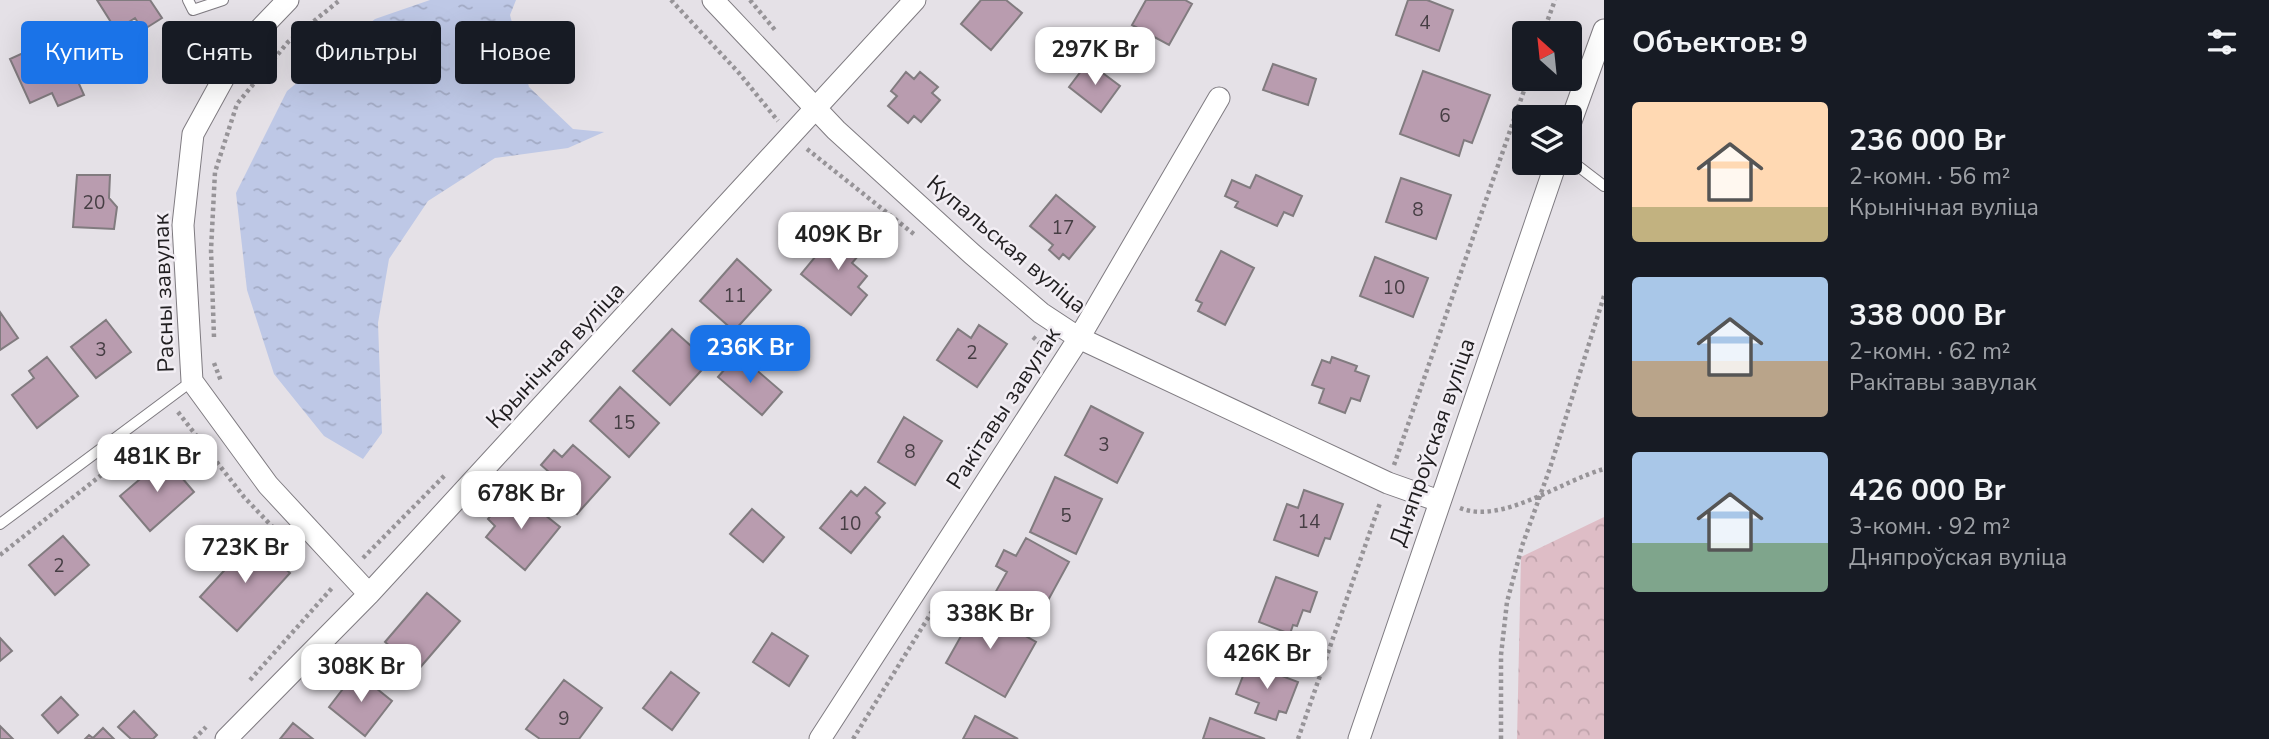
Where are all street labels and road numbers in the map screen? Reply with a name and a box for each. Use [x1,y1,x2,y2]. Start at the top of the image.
street label: Купальская вуліца [920,168,1093,321]
street label: Расны завулак [145,212,182,373]
street label: Крынічная вуліца [479,275,631,435]
street label: Ракітавы завулак [939,320,1068,495]
street label: Дняпроўская вуліца [1382,334,1483,550]

